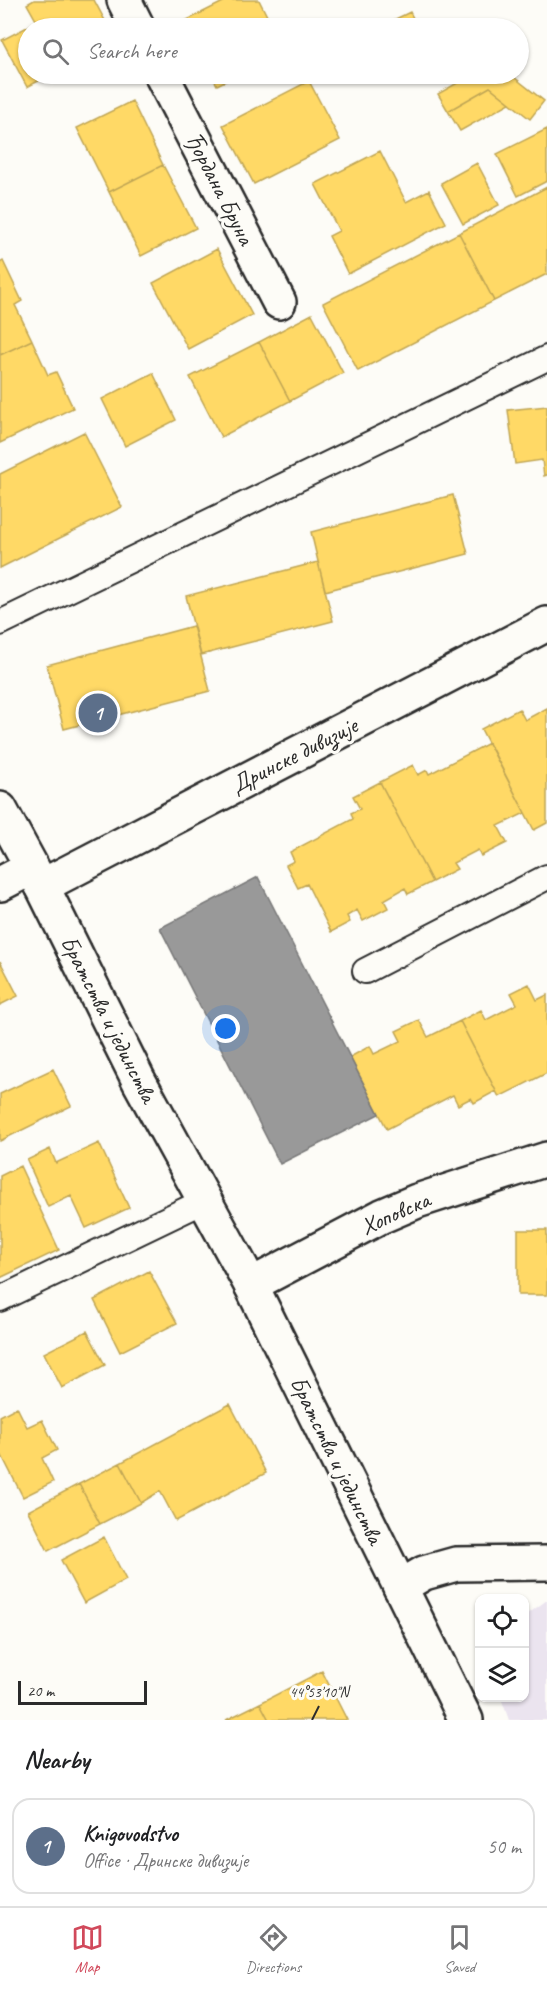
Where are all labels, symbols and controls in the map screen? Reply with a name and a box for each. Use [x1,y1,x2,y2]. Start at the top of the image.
search box [18,18,529,84]
icon: search [39,35,72,68]
text: Search here [87,37,177,65]
street label: Ђордана Бруна [179,126,262,251]
pin: 1 [78,690,118,736]
street label: Дринске дивизије [226,709,365,801]
street label: Братства и јединства [54,931,165,1109]
your location [211,1014,240,1043]
street label: Хоповска [356,1184,436,1241]
street label: Братства и јединства [283,1371,392,1551]
map controls [475,1594,529,1702]
button: locate [475,1594,529,1648]
button: layers [475,1648,529,1702]
scale bar [18,1678,147,1706]
text: 20 m [27,1681,54,1701]
text: 44°53'10"N [289,1683,352,1702]
text: Nearby [24,1743,89,1776]
text: Knigovodstvo [83,1820,178,1848]
text: 1 [41,1834,50,1859]
text: 50 m [487,1834,521,1859]
text: Office · Дринске дивизије [83,1848,248,1873]
tab: Map [71,1921,104,1977]
tab: Directions [246,1921,301,1977]
tab: Saved [443,1921,476,1977]

